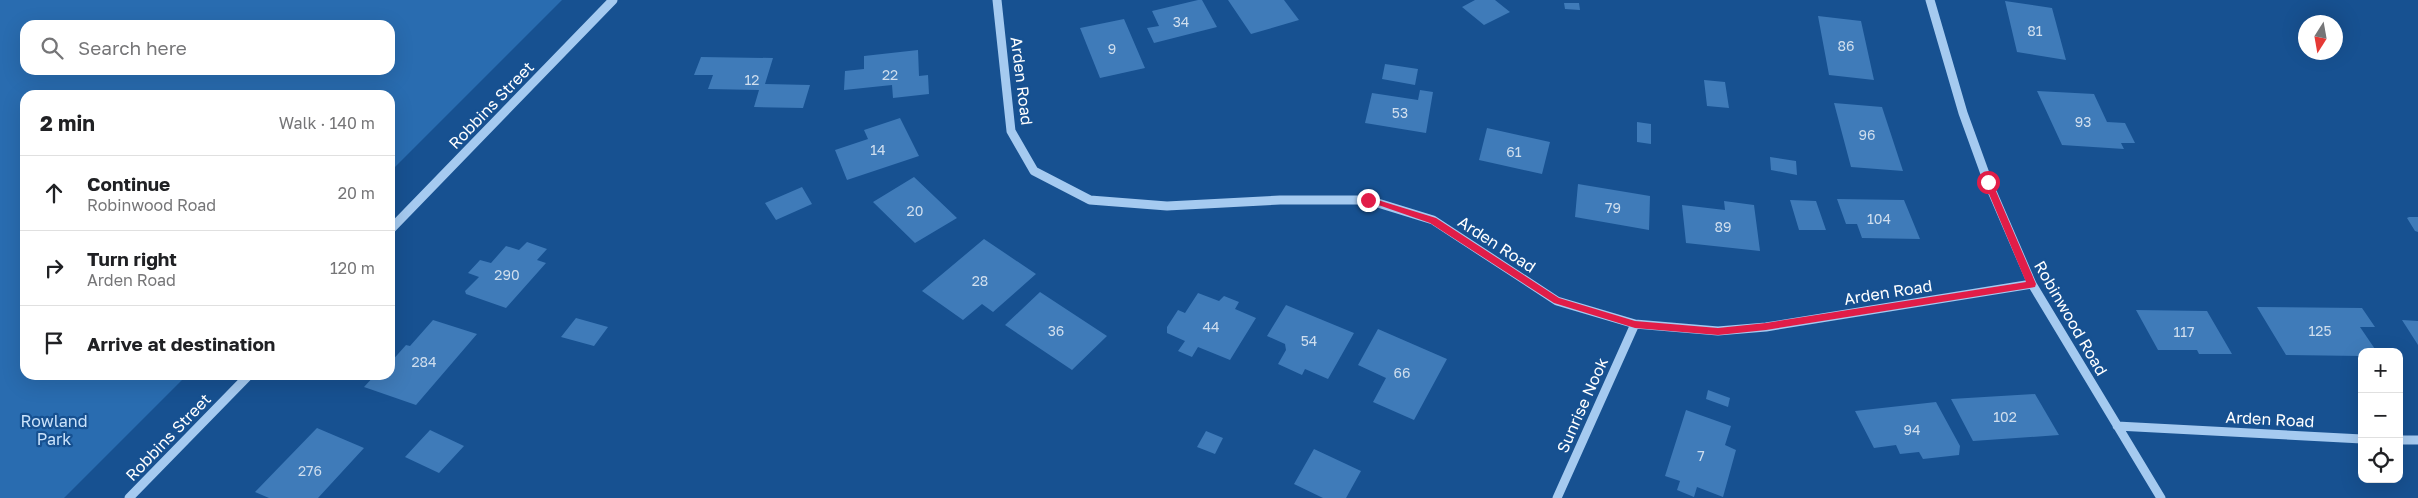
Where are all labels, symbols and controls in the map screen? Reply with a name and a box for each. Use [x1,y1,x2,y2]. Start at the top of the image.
house number: 34 [1173,13,1189,30]
north arrow [2298,15,2343,60]
search box [20,20,395,75]
house number: 81 [2027,22,2043,39]
icon: search [38,34,66,62]
text: Search here [78,36,187,59]
street label: Arden Road [1007,36,1037,126]
house number: 86 [1837,37,1855,54]
house number: 9 [1108,40,1116,57]
street label: Robbins Street [444,57,538,153]
house number: 22 [882,66,898,83]
house number: 12 [745,71,759,88]
house number: 53 [1392,104,1408,121]
text: 2 min [40,110,95,136]
text: Walk · 140 m [279,113,375,133]
house number: 93 [2075,113,2091,130]
house number: 96 [1859,126,1875,143]
house number: 14 [870,141,886,158]
house number: 61 [1506,143,1522,160]
route start [1977,171,2000,194]
text: Continue [87,172,170,195]
icon: ahead [40,179,68,207]
text: 20 m [338,183,375,203]
route end [1357,189,1380,212]
text: Robinwood Road [87,195,216,215]
house number: 79 [1605,199,1621,216]
house number: 20 [907,202,923,219]
house number: 104 [1867,210,1891,227]
street label: Arden Road [1454,211,1540,277]
house number: 89 [1714,218,1732,235]
text: Turn right [87,247,177,270]
icon: right [40,254,68,282]
street label: Robinwood Road [2030,257,2112,379]
text: 120 m [330,258,375,278]
house number: 290 [494,266,520,283]
text: Arden Road [87,270,176,290]
house number: 28 [972,272,988,289]
street label: Arden Road [1842,275,1934,309]
house number: 44 [1202,318,1220,335]
house number: 36 [1048,322,1064,339]
house number: 125 [2308,322,2332,339]
house number: 117 [2174,323,2195,340]
icon: arrive [40,329,68,357]
text: Arrive at destination [87,332,275,355]
house number: 54 [1301,332,1317,349]
map controls [2358,348,2403,483]
button: + [2358,348,2403,393]
house number: 284 [411,353,437,370]
street label: Sunrise Nook [1552,354,1612,456]
house number: 66 [1394,364,1410,381]
street label: Robbins Street [121,389,215,485]
button: − [2358,393,2403,438]
street label: Arden Road [2225,407,2315,431]
house number: 102 [1993,408,2017,425]
park label: Rowland Park [21,411,87,449]
house number: 94 [1903,421,1921,438]
button: locate [2358,438,2403,483]
house number: 7 [1697,447,1705,464]
house number: 276 [298,462,322,479]

